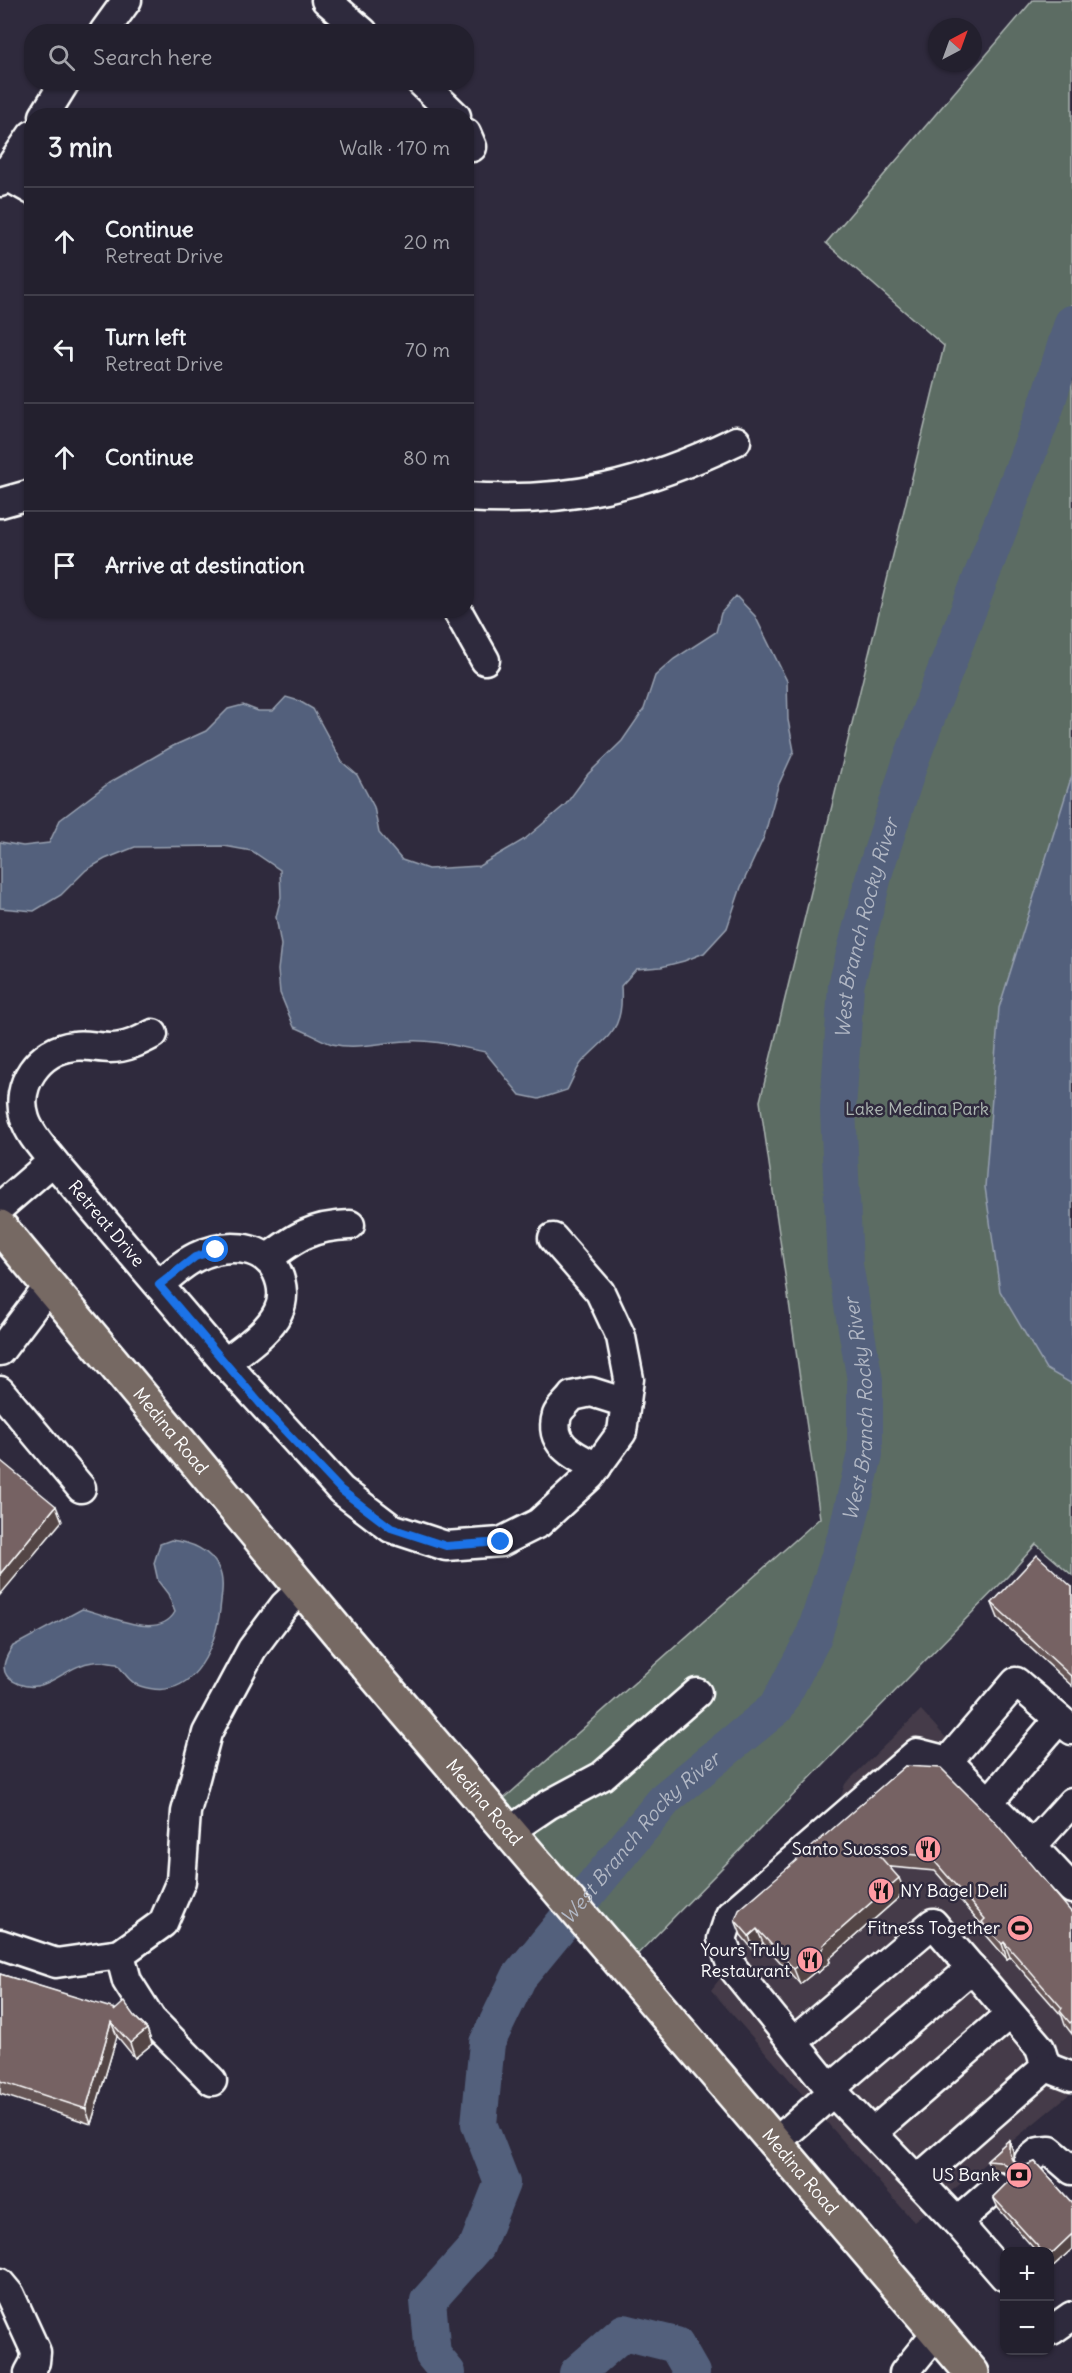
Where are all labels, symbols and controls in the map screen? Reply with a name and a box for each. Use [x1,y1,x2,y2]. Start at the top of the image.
north arrow [928,18,982,72]
search box [24,24,474,90]
icon: search [45,41,78,74]
text: Search here [93,43,212,71]
text: 3 min [48,131,113,164]
text: Walk · 170 m [339,135,450,160]
text: Continue [105,215,194,243]
icon: ahead [48,225,81,258]
text: 20 m [404,229,450,254]
text: Retreat Drive [105,243,223,268]
text: Turn left [105,323,186,351]
icon: left [48,333,81,366]
text: 70 m [405,337,450,362]
text: Retreat Drive [105,351,223,376]
icon: ahead [48,441,81,474]
text: Continue [105,443,194,471]
text: 80 m [403,445,450,470]
icon: arrive [48,549,81,582]
text: Arrive at destination [105,551,305,579]
water label: West Branch Rocky River [830,812,904,1039]
park label: Lake Medina Park [845,1097,989,1120]
street label: Retreat Drive [63,1175,150,1271]
route start [202,1236,228,1262]
water label: West Branch Rocky River [837,1293,878,1523]
street label: Medina Road [128,1383,214,1479]
route end [487,1528,513,1554]
water label: West Branch Rocky River [555,1744,727,1929]
street label: Medina Road [441,1754,528,1850]
restaurant icon: Santo Suossos [913,1834,943,1864]
place label: Santo Suossos [792,1837,908,1860]
restaurant icon: NY Bagel Deli [866,1876,896,1906]
place label: NY Bagel Deli [900,1879,1007,1902]
sports icon: Fitness Together [1005,1913,1035,1943]
place label: Fitness Together [867,1916,1001,1939]
place label: Yours Truly Restaurant [700,1938,790,1982]
restaurant icon: Yours Truly Restaurant [795,1945,825,1975]
street label: Medina Road [757,2124,844,2220]
bank icon: US Bank [1004,2160,1034,2190]
place label: US Bank [932,2163,1000,2186]
map controls [1000,2247,1054,2355]
button: + [1000,2247,1054,2301]
button: − [1000,2301,1054,2355]

